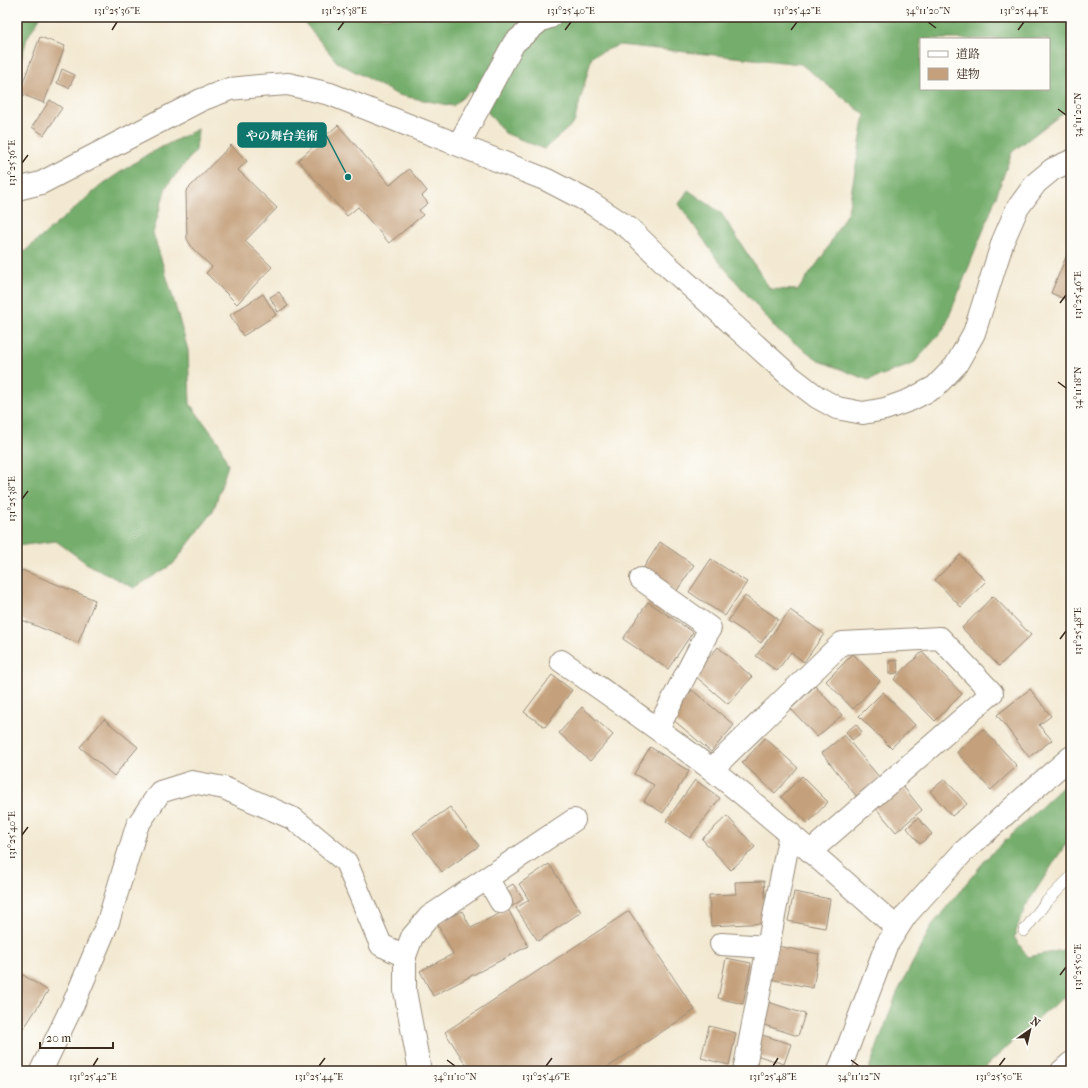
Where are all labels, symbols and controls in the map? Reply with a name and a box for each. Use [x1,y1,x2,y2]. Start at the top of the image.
text: 131°25'36"E [94,5,140,17]
text: 131°25'38"E [321,5,367,17]
text: 131°25'40"E [547,5,595,17]
text: 131°25'42"E [773,5,821,17]
text: 34°11'20"N [905,5,951,17]
text: 131°25'44"E [1000,5,1048,17]
legend [920,38,1050,90]
text: 道路 [956,47,980,61]
text: 建物 [956,67,980,81]
text: 34°11'20"N [1072,92,1084,138]
callout: やの舞台美術 [238,123,326,147]
text: やの舞台美術 [246,129,318,143]
text: 131°25'36"E [6,140,18,186]
text: 131°25'46"E [1072,271,1084,319]
text: 34°11'18"N [1072,366,1084,410]
text: 131°25'38"E [6,476,18,522]
text: 131°25'48"E [1072,607,1084,655]
text: 131°25'40"E [6,811,18,859]
text: 131°25'50"E [1072,944,1084,990]
north arrow [1010,1010,1050,1050]
text: N [1028,1014,1043,1030]
scale bar [40,1024,113,1050]
text: 20 m [46,1031,71,1045]
text: 131°25'42"E [69,1071,117,1083]
text: 131°25'44"E [295,1071,343,1083]
text: 34°11'10"N [433,1071,477,1083]
text: 131°25'46"E [522,1071,570,1083]
text: 131°25'48"E [749,1071,797,1083]
text: 34°11'12"N [837,1071,881,1083]
text: 131°25'50"E [976,1071,1022,1083]

